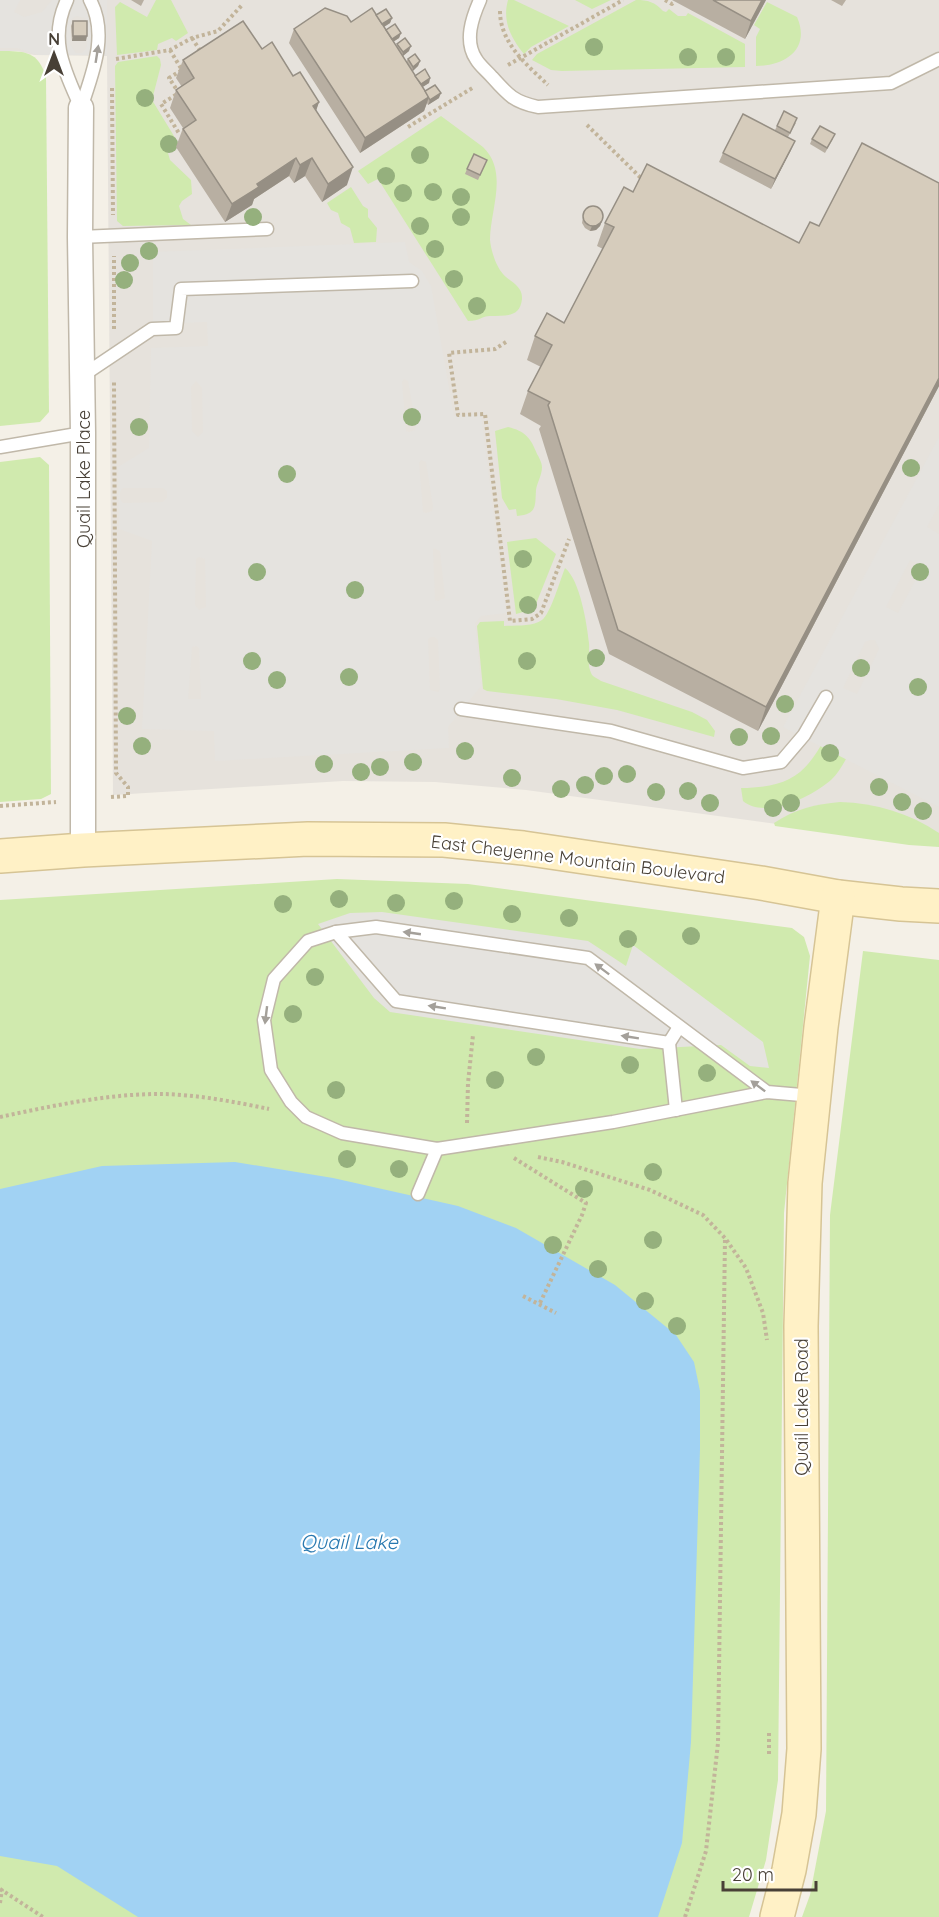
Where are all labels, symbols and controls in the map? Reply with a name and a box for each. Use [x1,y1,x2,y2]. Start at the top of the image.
north arrow [24,24,84,84]
text: N [48,29,60,49]
one-way arrow [92,45,101,64]
street label: Quail Lake Place [72,410,95,548]
street label: East Cheyenne Mountain Boulevard [430,830,726,888]
one-way arrow [403,928,422,937]
one-way arrow [594,962,610,975]
one-way arrow [428,1003,447,1012]
one-way arrow [262,1006,271,1025]
one-way arrow [620,1033,639,1042]
one-way arrow [750,1079,766,1092]
street label: Quail Lake Road [790,1338,813,1476]
water label: Quail Lake [300,1529,399,1554]
scale bar [723,1854,816,1892]
text: 20 m [732,1863,774,1886]

